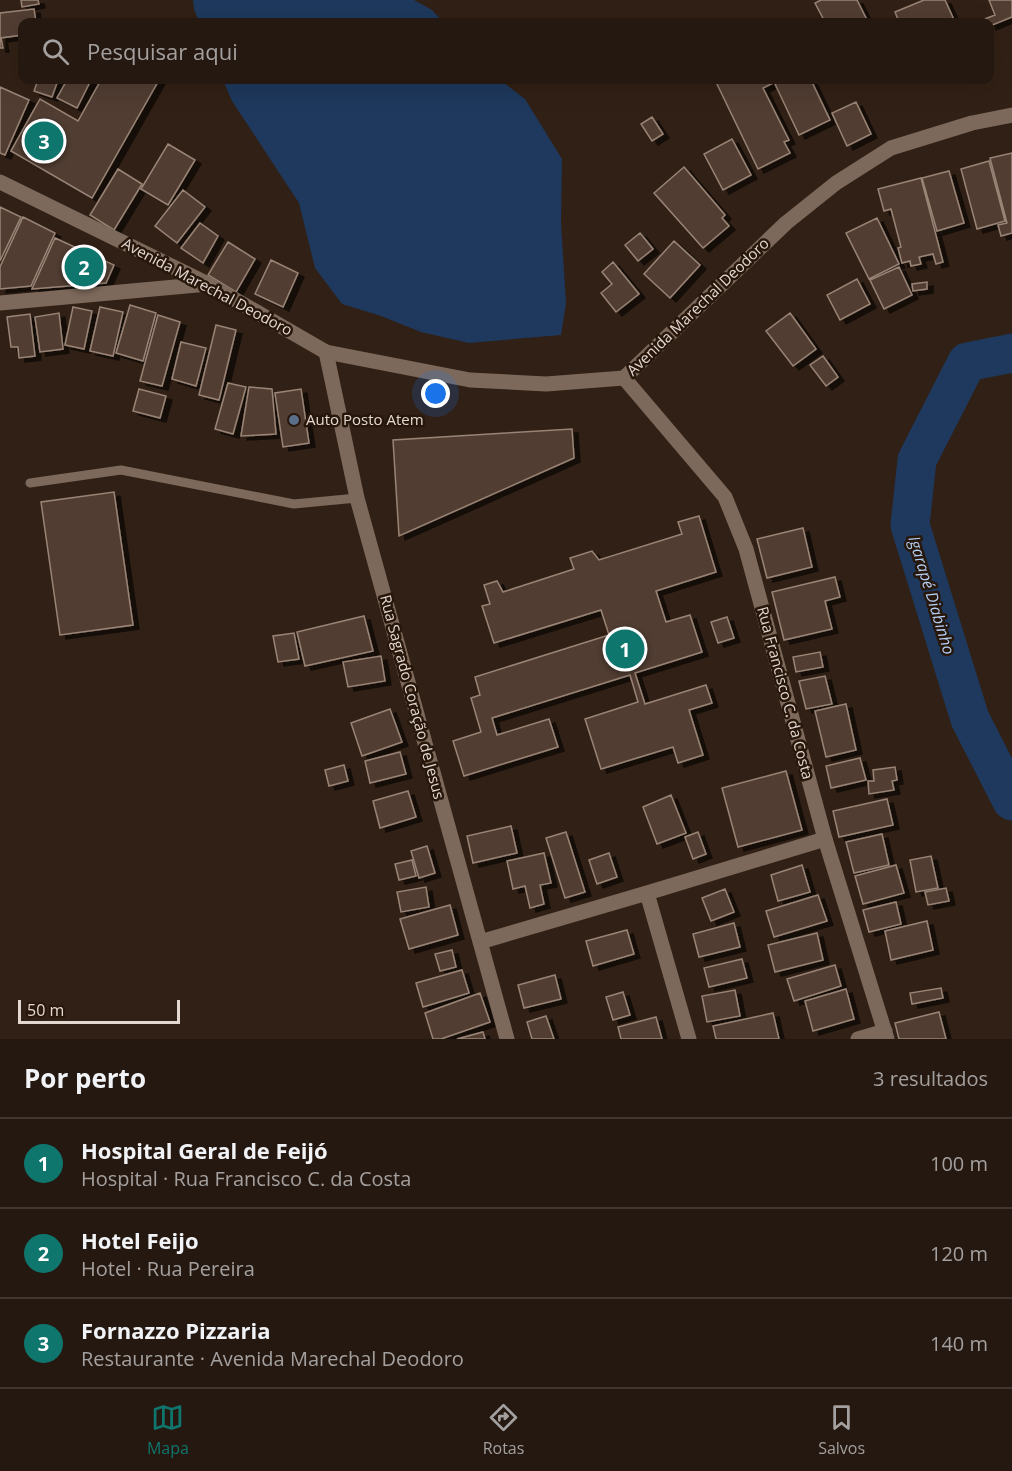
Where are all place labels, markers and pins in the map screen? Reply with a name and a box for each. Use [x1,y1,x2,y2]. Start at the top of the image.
pin: 3 [24,118,63,164]
pin: 2 [64,244,104,290]
place label: Auto Posto Atem [306,409,424,429]
marker: Auto Posto Atem [287,413,301,427]
pin: 1 [606,626,644,672]

